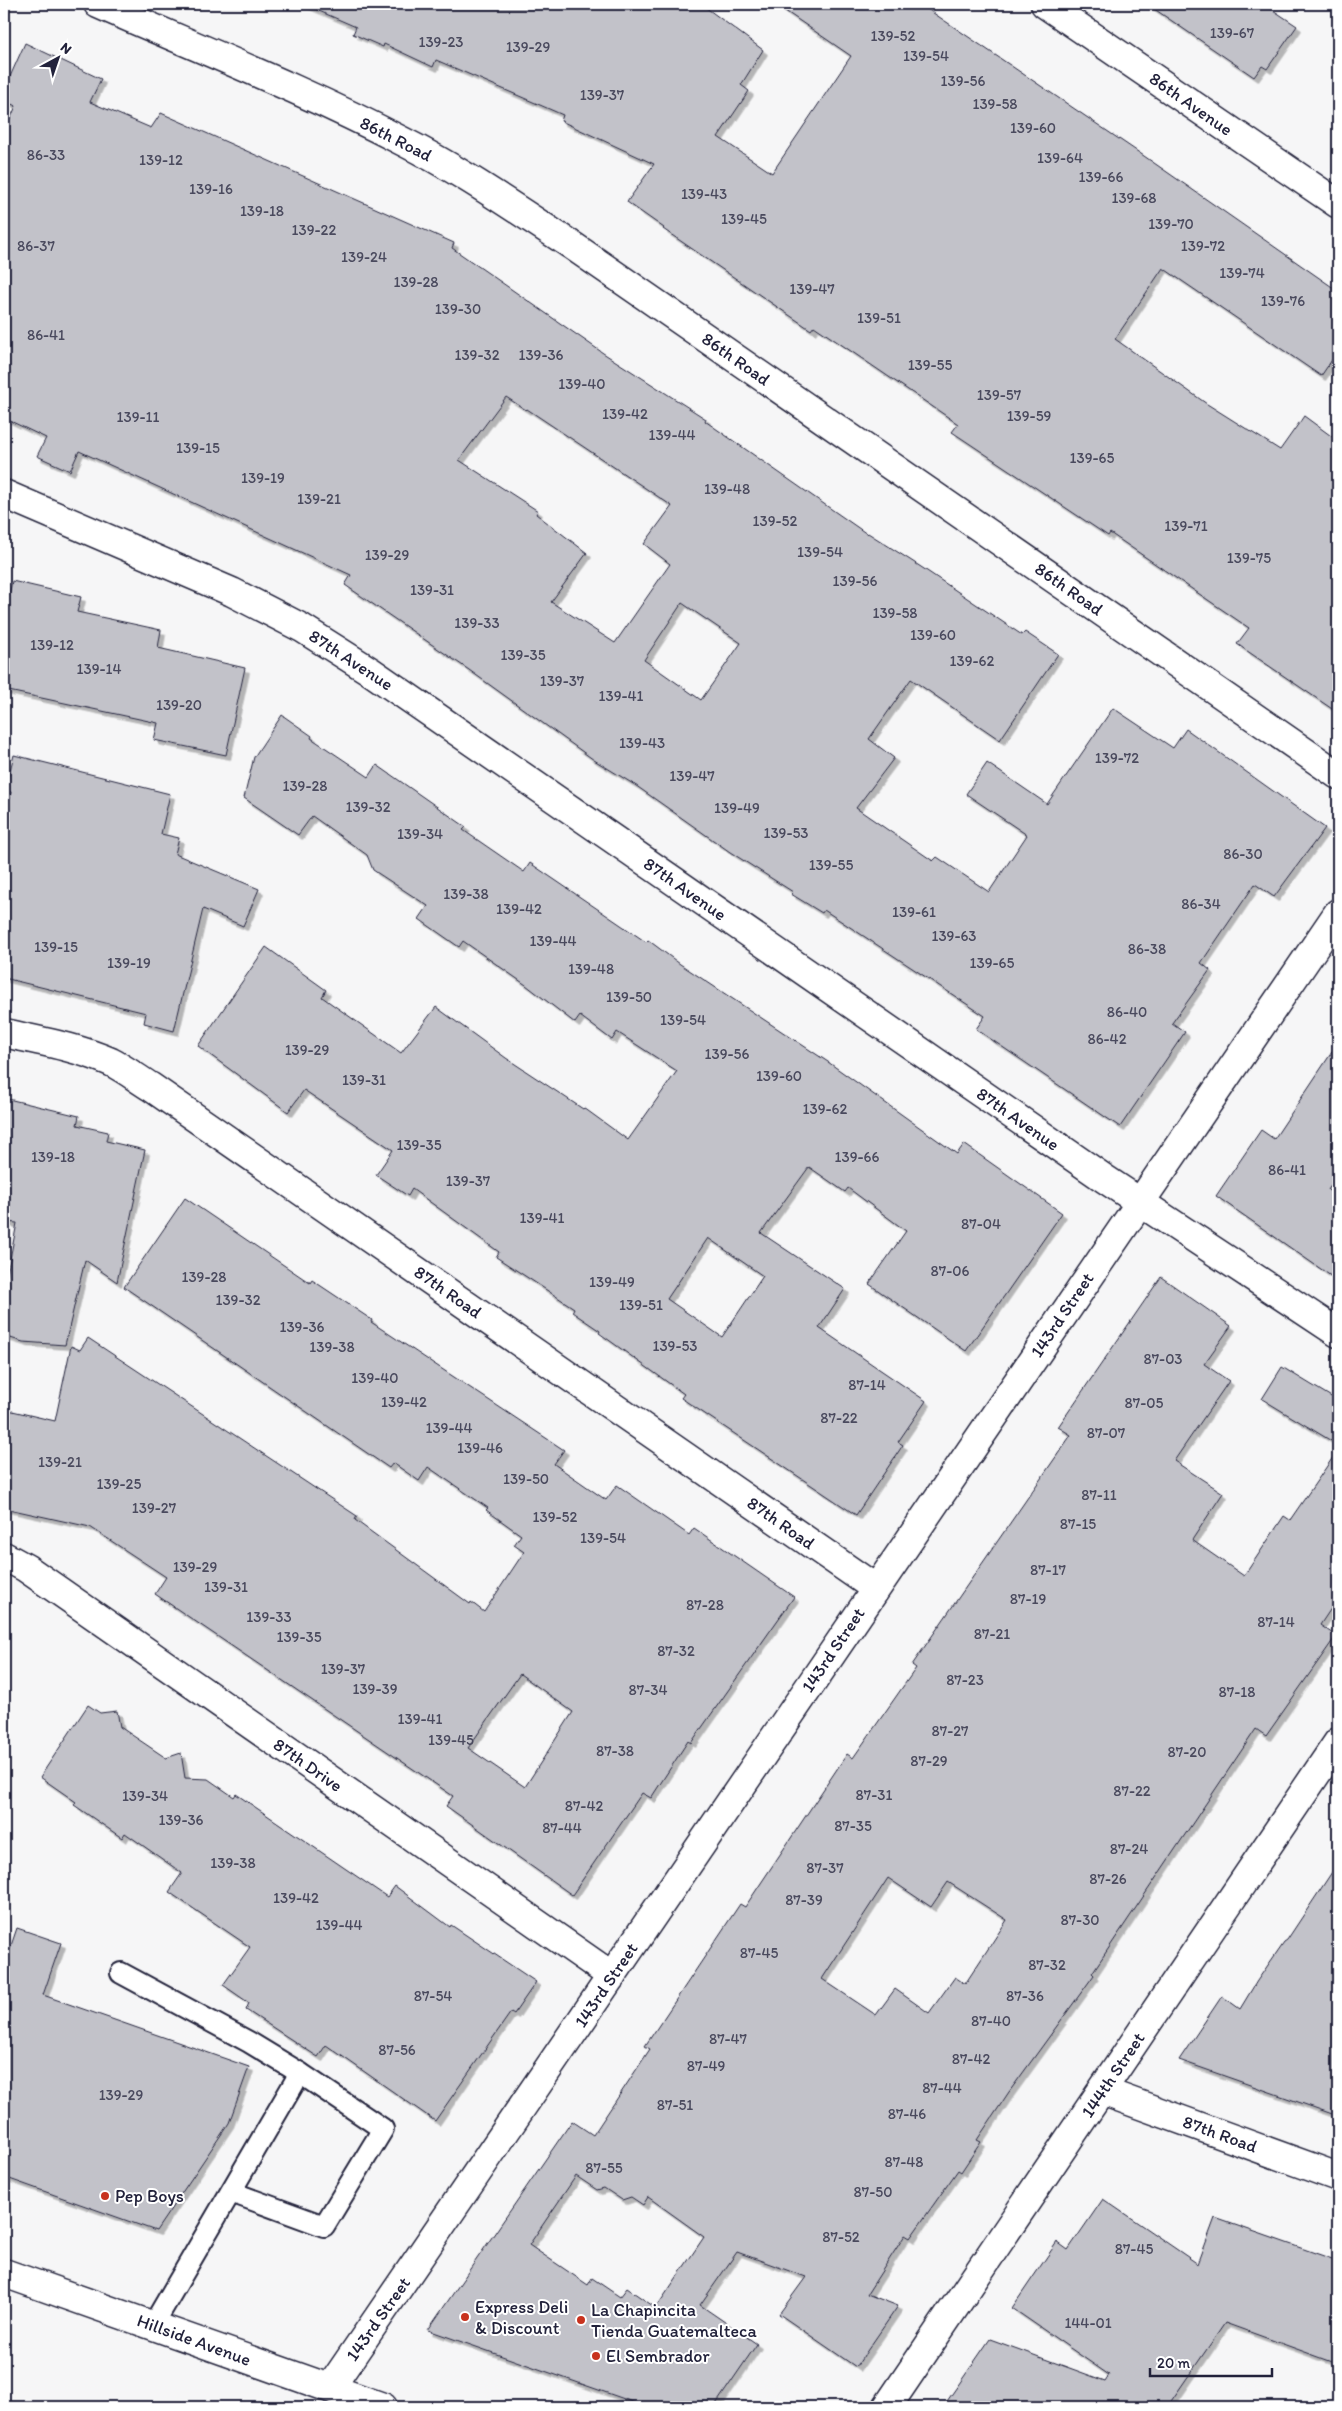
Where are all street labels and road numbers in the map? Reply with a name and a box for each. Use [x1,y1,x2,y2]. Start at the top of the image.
street label: 86th Avenue [1145,67,1237,141]
street label: 86th Road [356,111,436,167]
street label: 86th Road [698,328,774,391]
street label: 86th Road [1031,558,1107,621]
street label: 87th Avenue [305,625,397,695]
street label: 87th Avenue [639,852,731,926]
street label: 87th Avenue [972,1082,1064,1156]
street label: 87th Road [410,1261,486,1323]
street label: 143rd Street [1026,1268,1099,1362]
street label: 87th Road [743,1492,819,1554]
street label: 143rd Street [797,1603,870,1697]
street label: 87th Drive [269,1733,347,1797]
street label: 143rd Street [570,1938,643,2032]
street label: 144th Street [1077,2028,1150,2122]
street label: 87th Road [1180,2110,1260,2158]
street label: 143rd Street [341,2272,415,2365]
street label: Hillside Avenue [134,2309,254,2371]

